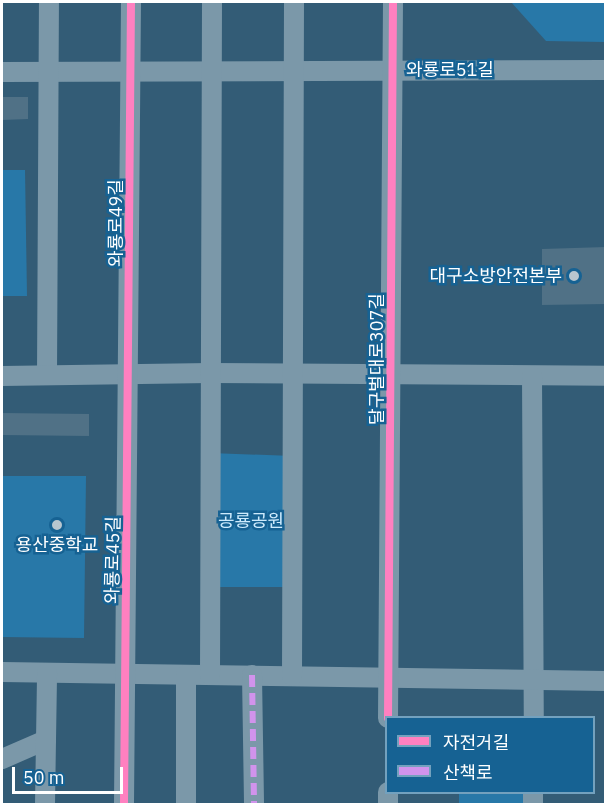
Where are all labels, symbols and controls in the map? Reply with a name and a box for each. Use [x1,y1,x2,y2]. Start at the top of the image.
street label: 와룡로51길 [406,59,494,81]
street label: 와룡로49길 [105,179,127,267]
place label: 대구소방안전본부 [430,265,562,287]
marker: 대구소방안전본부 [567,269,581,283]
street label: 달구벌대로307길 [366,293,388,425]
park label: 공룡공원 [218,510,284,532]
street label: 와룡로45길 [101,516,125,604]
marker: 용산중학교 [50,518,64,532]
place label: 용산중학교 [16,534,98,556]
legend [385,716,595,794]
text: 자전거길 [443,731,509,754]
scale bar [15,755,126,793]
text: 산책로 [443,761,493,784]
text: 50 m [23,766,65,789]

